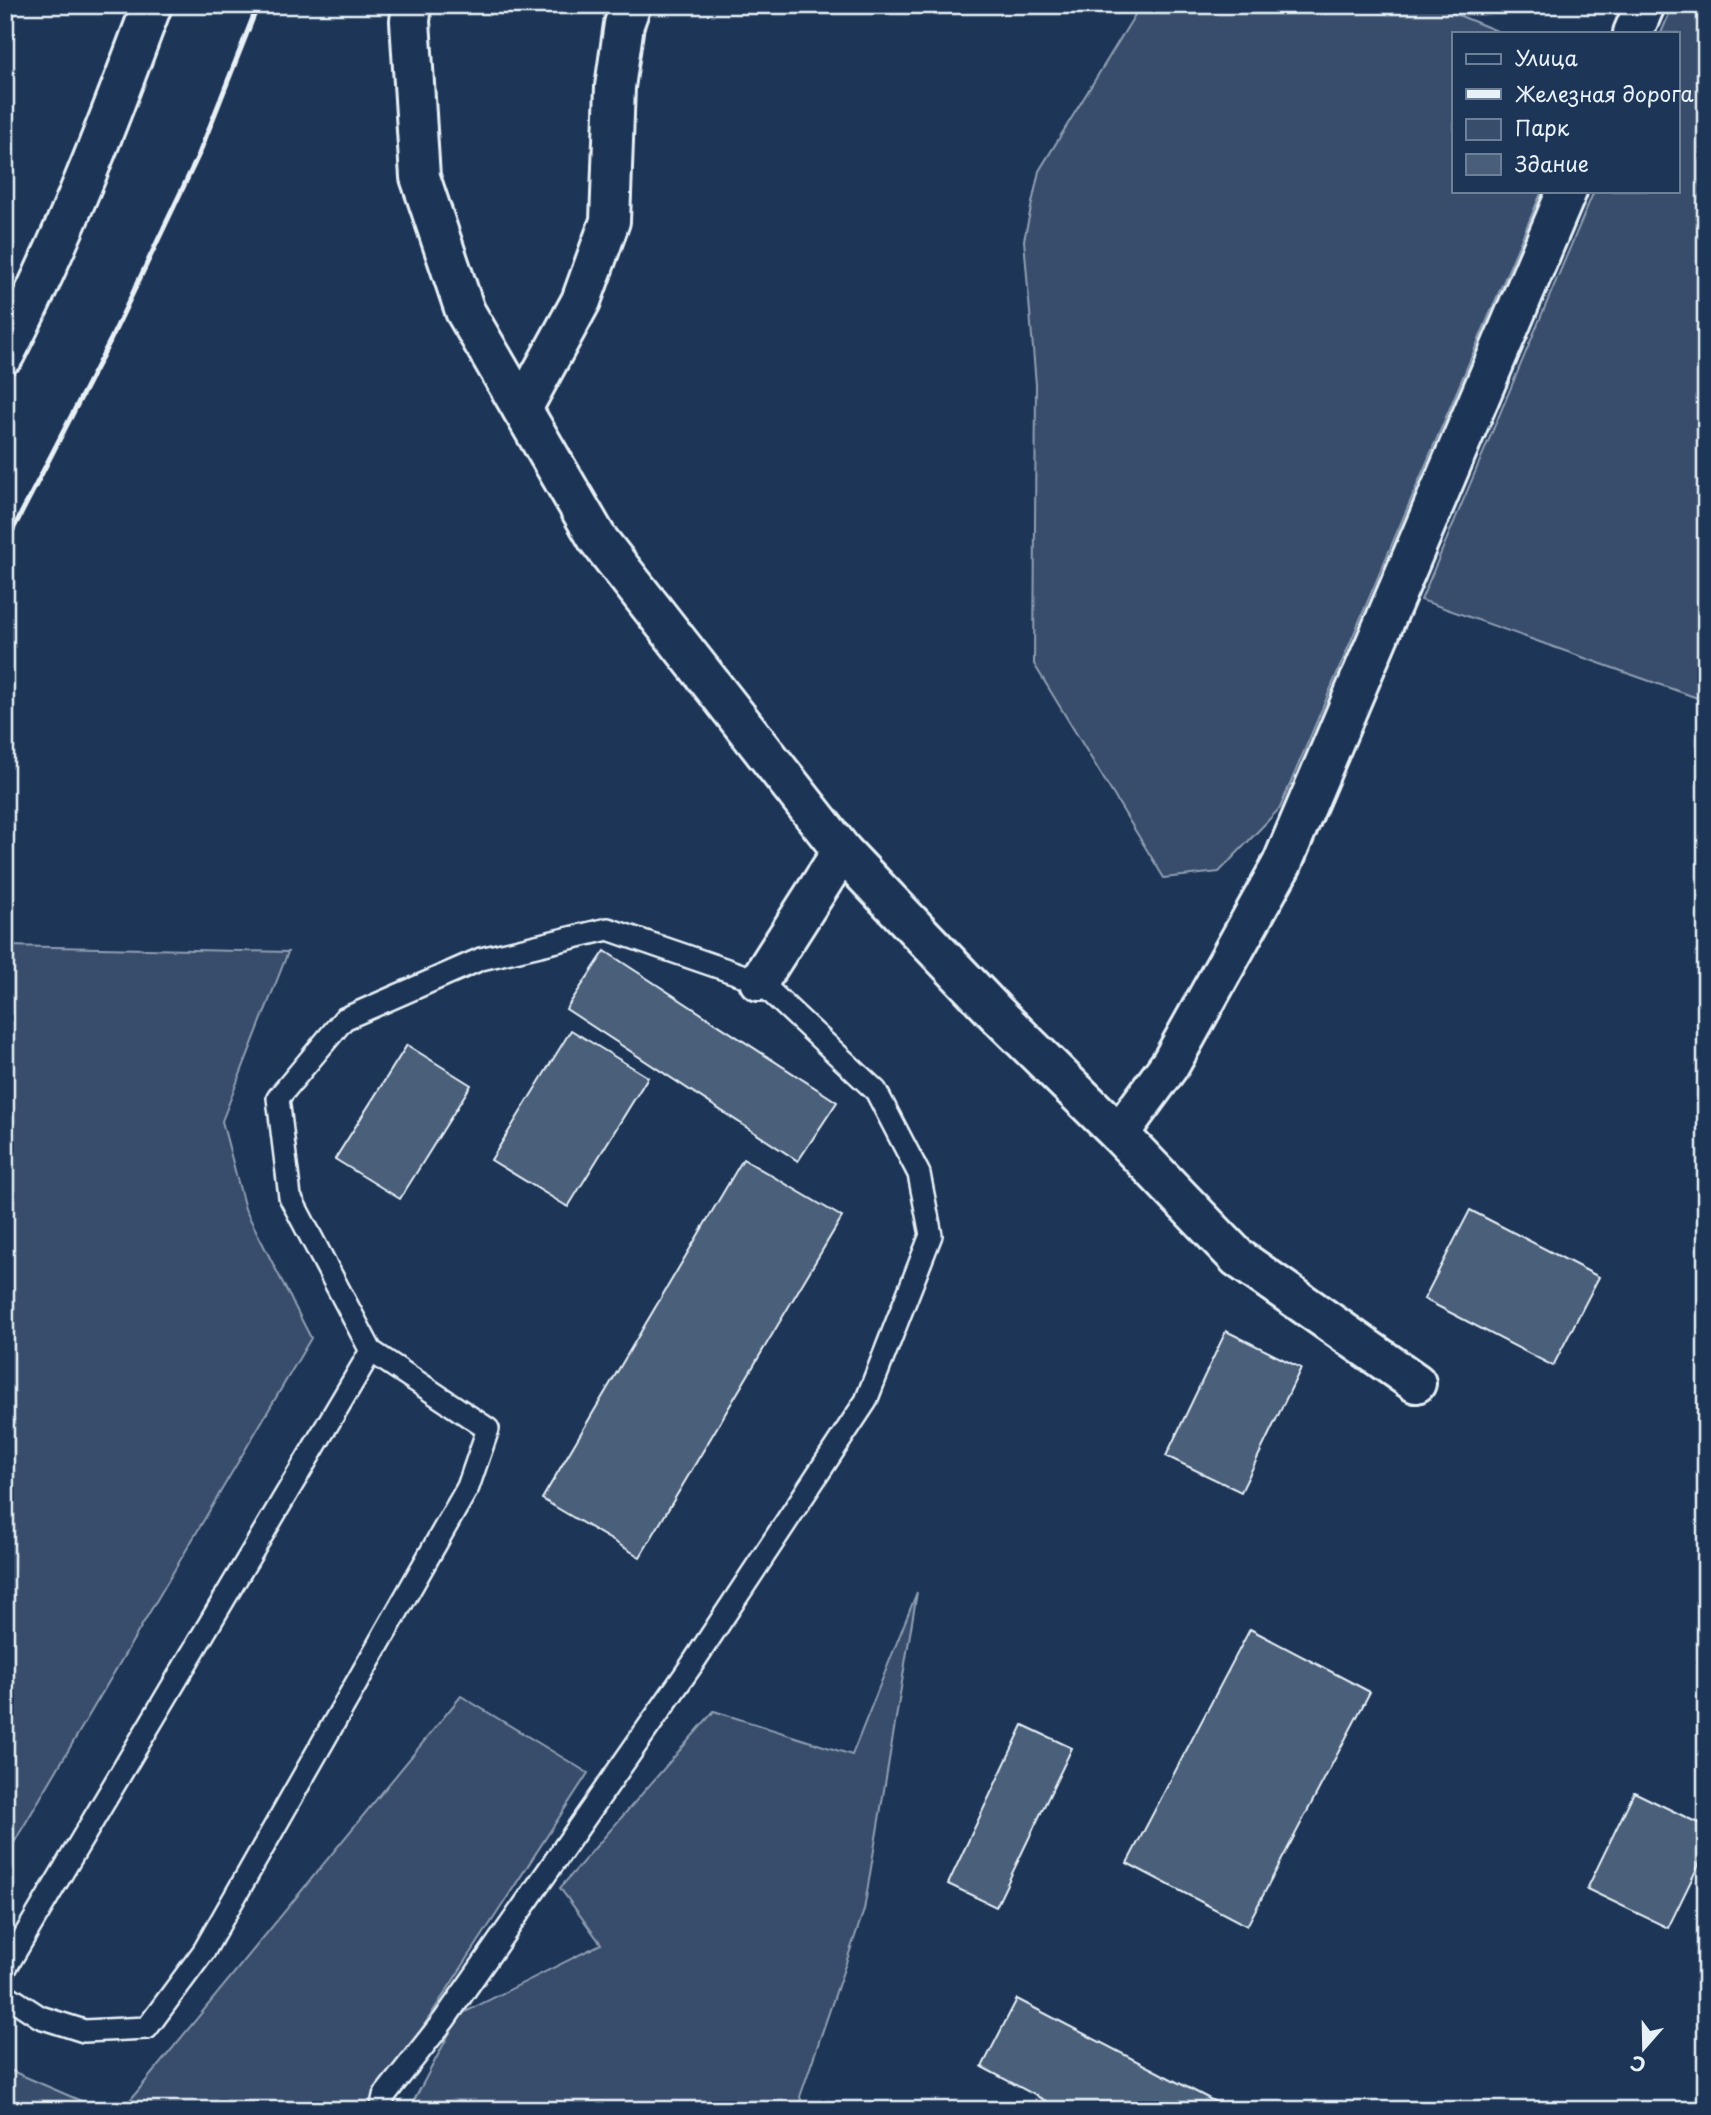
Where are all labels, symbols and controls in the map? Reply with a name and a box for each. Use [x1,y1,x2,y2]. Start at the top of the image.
legend [1452,32,1680,192]
text: Улица [1515,41,1578,73]
text: Железная дорога [1515,77,1693,109]
text: Парк [1515,111,1570,143]
text: Здание [1515,147,1589,179]
north arrow [1610,2014,1680,2084]
text: С [1626,2049,1649,2081]

